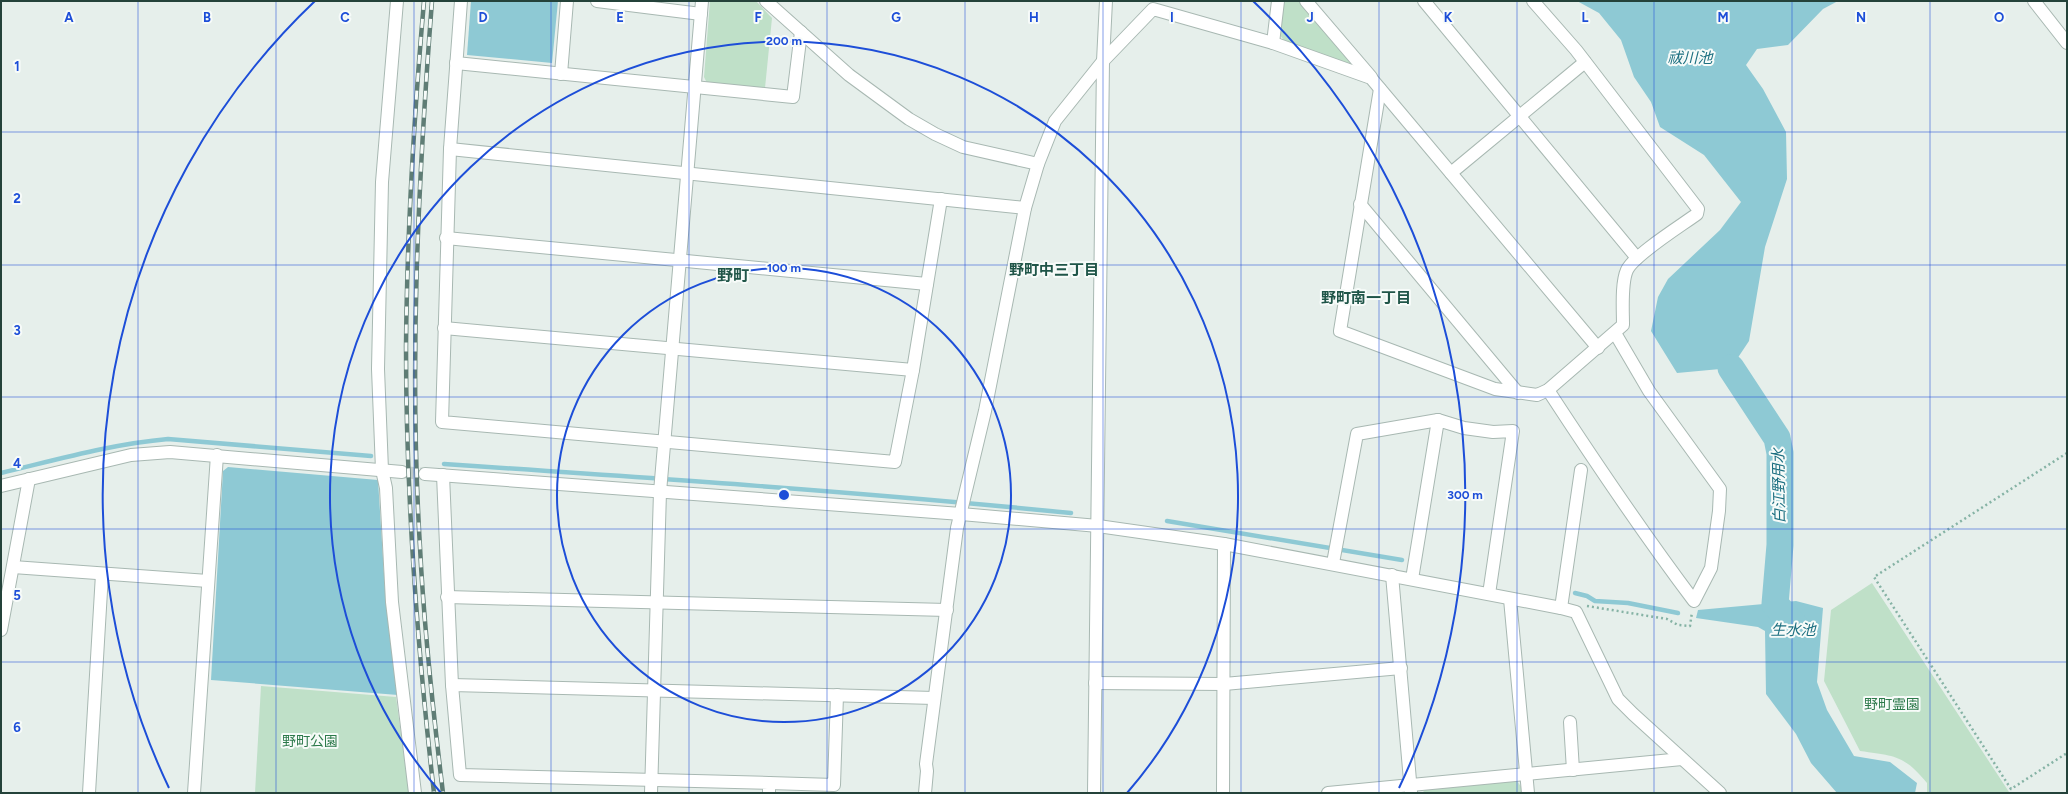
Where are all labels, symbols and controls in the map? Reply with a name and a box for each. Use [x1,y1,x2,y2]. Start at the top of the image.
text: A [64,10,74,25]
text: B [203,10,211,25]
text: C [340,10,350,25]
text: D [478,10,488,25]
text: E [616,10,624,25]
text: F [754,10,762,25]
text: G [891,10,901,25]
text: H [1029,10,1039,25]
text: I [1170,10,1174,25]
text: J [1306,10,1314,25]
text: K [1444,10,1453,25]
text: L [1582,10,1589,25]
text: M [1717,10,1729,25]
text: N [1856,10,1866,25]
text: O [1994,10,2004,25]
text: 200 m [766,34,802,48]
water label: 祓川池 [1667,49,1714,67]
text: 1 [14,59,20,74]
text: 2 [13,191,21,206]
text: 100 m [767,261,801,275]
district label: 野町中三丁目 [1009,261,1099,279]
district label: 野町 [717,266,749,285]
district label: 野町南一丁目 [1321,289,1411,307]
text: 3 [13,323,21,338]
water label: 白江野用水 [1769,446,1789,524]
text: 4 [13,456,21,471]
centre of rings [777,488,791,502]
text: 300 m [1447,488,1483,502]
text: 5 [13,588,21,603]
water label: 生水池 [1770,621,1817,639]
park label: 野町霊園 [1864,696,1920,713]
text: 6 [13,720,21,735]
park label: 野町公園 [282,733,338,750]

